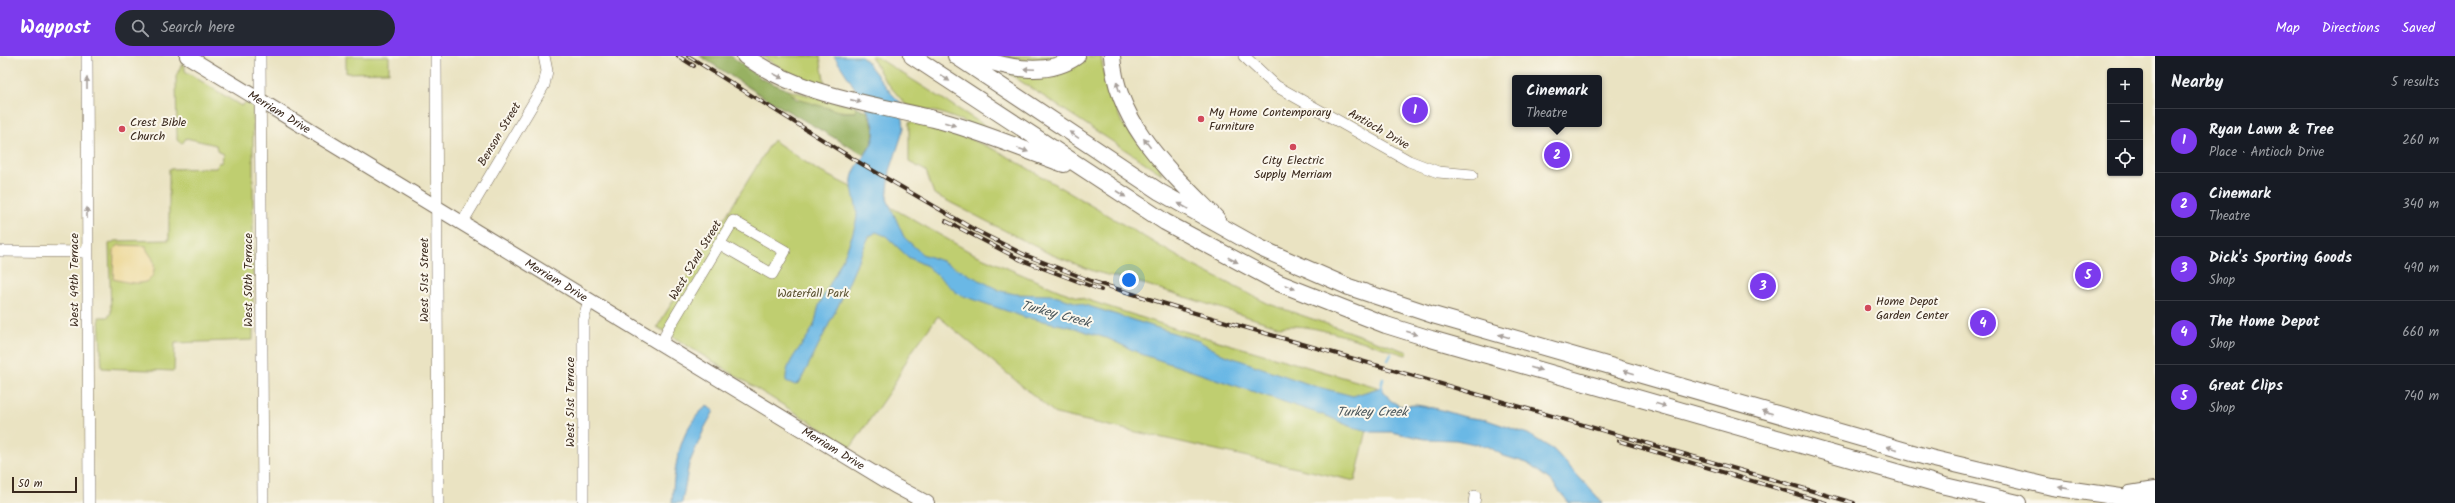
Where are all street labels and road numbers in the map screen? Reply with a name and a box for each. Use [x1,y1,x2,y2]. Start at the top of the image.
street label: Merriam Drive [244,86,315,139]
street label: Benson Street [473,98,526,170]
street label: Antioch Drive [1344,104,1414,155]
street label: West 52nd Street [664,216,727,304]
street label: West 49th Terrace [65,232,84,327]
street label: West 50th Terrace [239,232,258,327]
street label: West 51st Street [415,237,434,322]
street label: Merriam Drive [521,254,592,307]
street label: West 51st Terrace [561,356,580,447]
street label: Merriam Drive [798,422,869,476]

